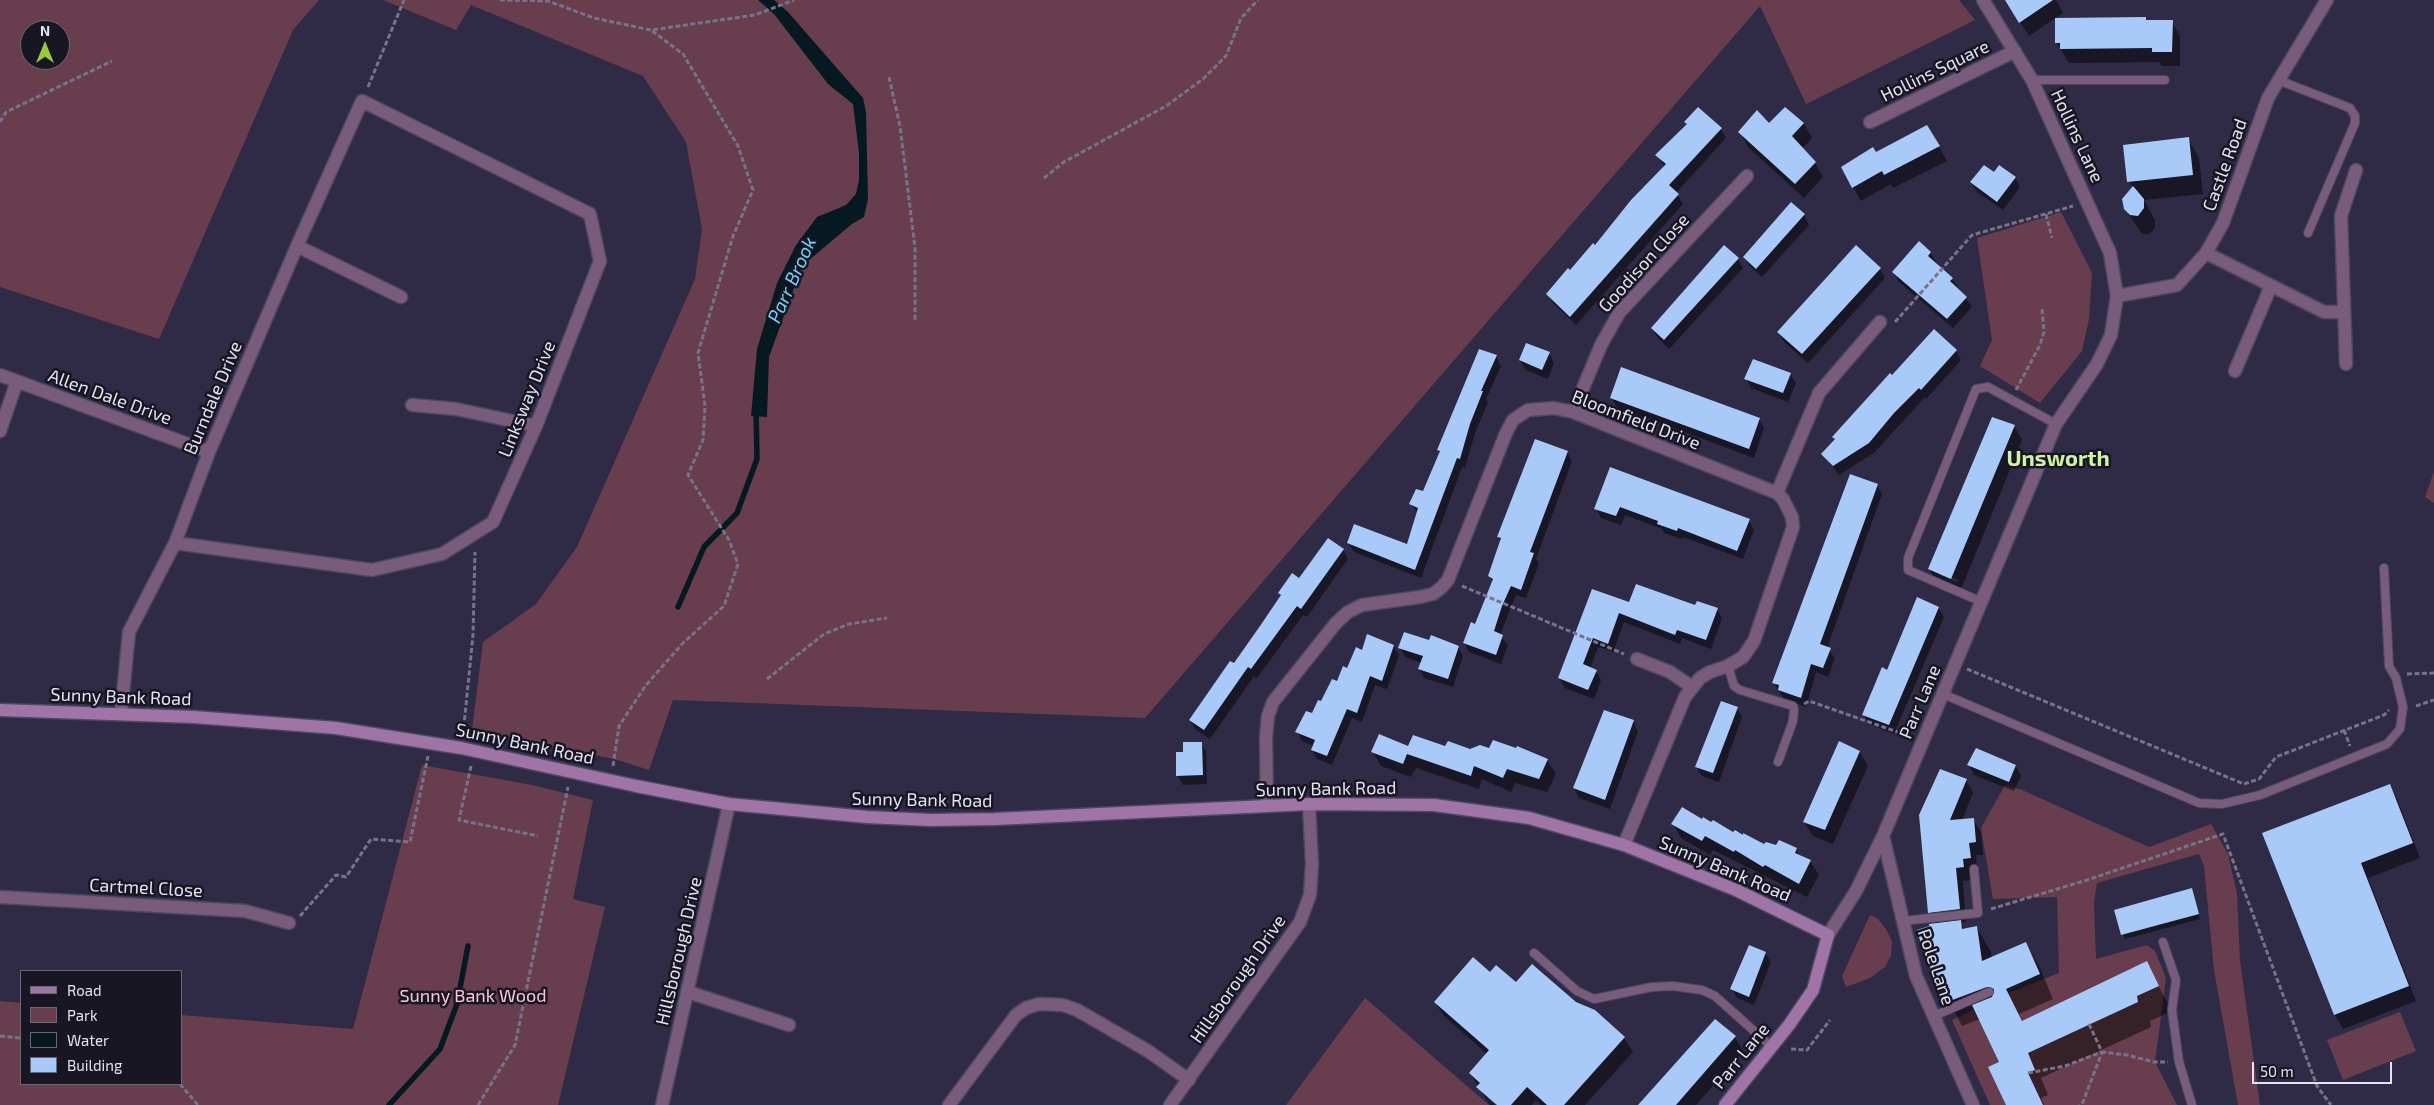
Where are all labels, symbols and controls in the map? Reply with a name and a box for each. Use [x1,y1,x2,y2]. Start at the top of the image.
north arrow [20,20,70,70]
text: N [40,22,50,39]
street label: Hollins Square [1877,35,1993,107]
street label: Hollins Lane [2046,86,2108,186]
street label: Castle Road [2198,116,2252,214]
street label: Goodison Close [1594,209,1694,317]
water label: Parr Brook [763,233,821,327]
street label: Burndale Drive [179,338,247,458]
street label: Linksway Drive [494,338,560,460]
street label: Allen Dale Drive [45,365,175,429]
street label: Bloomfield Drive [1569,386,1703,454]
district label: Unsworth [2006,446,2110,472]
street label: Parr Lane [1895,662,1945,742]
street label: Sunny Bank Road [50,684,192,710]
street label: Sunny Bank Road [454,719,596,769]
street label: Sunny Bank Road [1255,777,1397,801]
street label: Sunny Bank Road [851,788,993,812]
street label: Sunny Bank Road [1656,832,1794,906]
street label: Cartmel Close [89,874,203,902]
street label: Hillsborough Drive [651,875,707,1027]
street label: Hillsborough Drive [1186,911,1290,1047]
street label: Pole Lane [1913,926,1959,1008]
legend [20,970,182,1085]
text: Road [67,981,102,999]
park label: Sunny Bank Wood [400,985,546,1007]
text: Park [67,1006,98,1024]
street label: Parr Lane [1708,1019,1774,1093]
text: Water [67,1031,109,1049]
scale bar [2254,1052,2394,1084]
text: Building [67,1056,122,1074]
text: 50 m [2260,1062,2294,1080]

